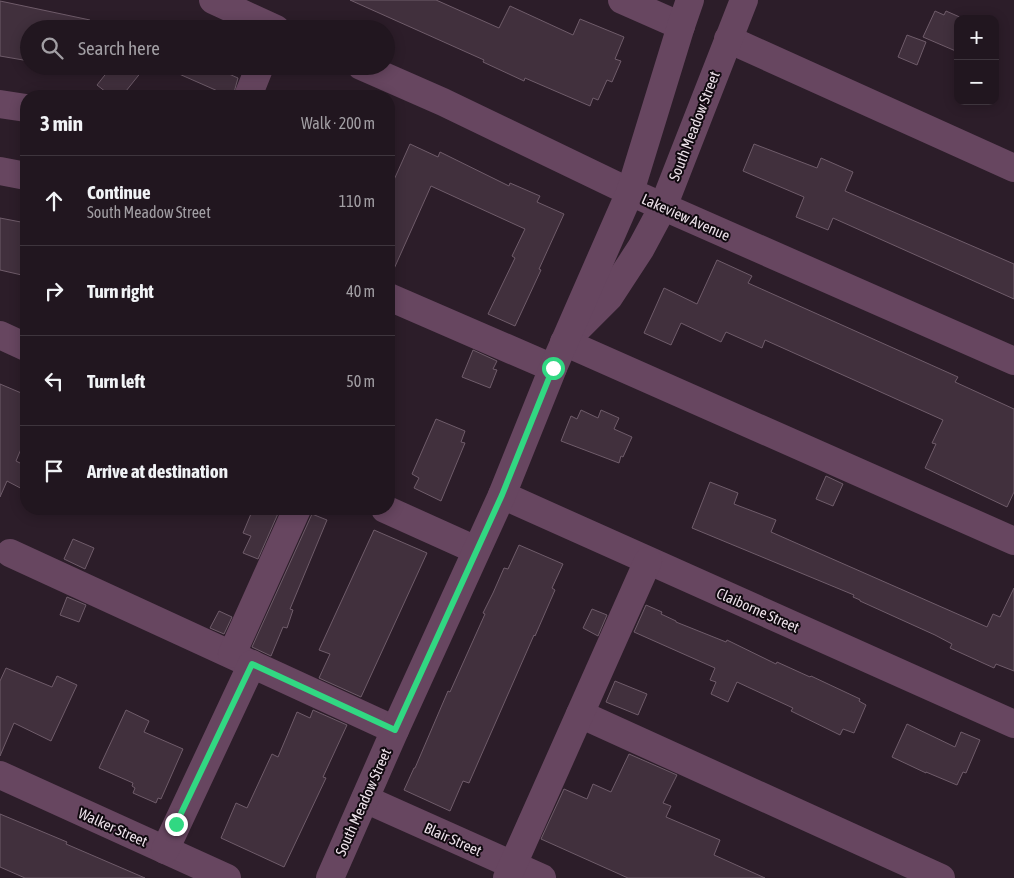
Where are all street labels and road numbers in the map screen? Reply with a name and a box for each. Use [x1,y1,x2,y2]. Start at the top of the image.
street label: South Meadow Street [665,69,723,183]
street label: Lakeview Avenue [639,190,733,244]
street label: Claiborne Street [714,584,802,636]
street label: South Meadow Street [332,746,394,858]
street label: Walker Street [76,804,150,850]
street label: Blair Street [422,819,484,859]

